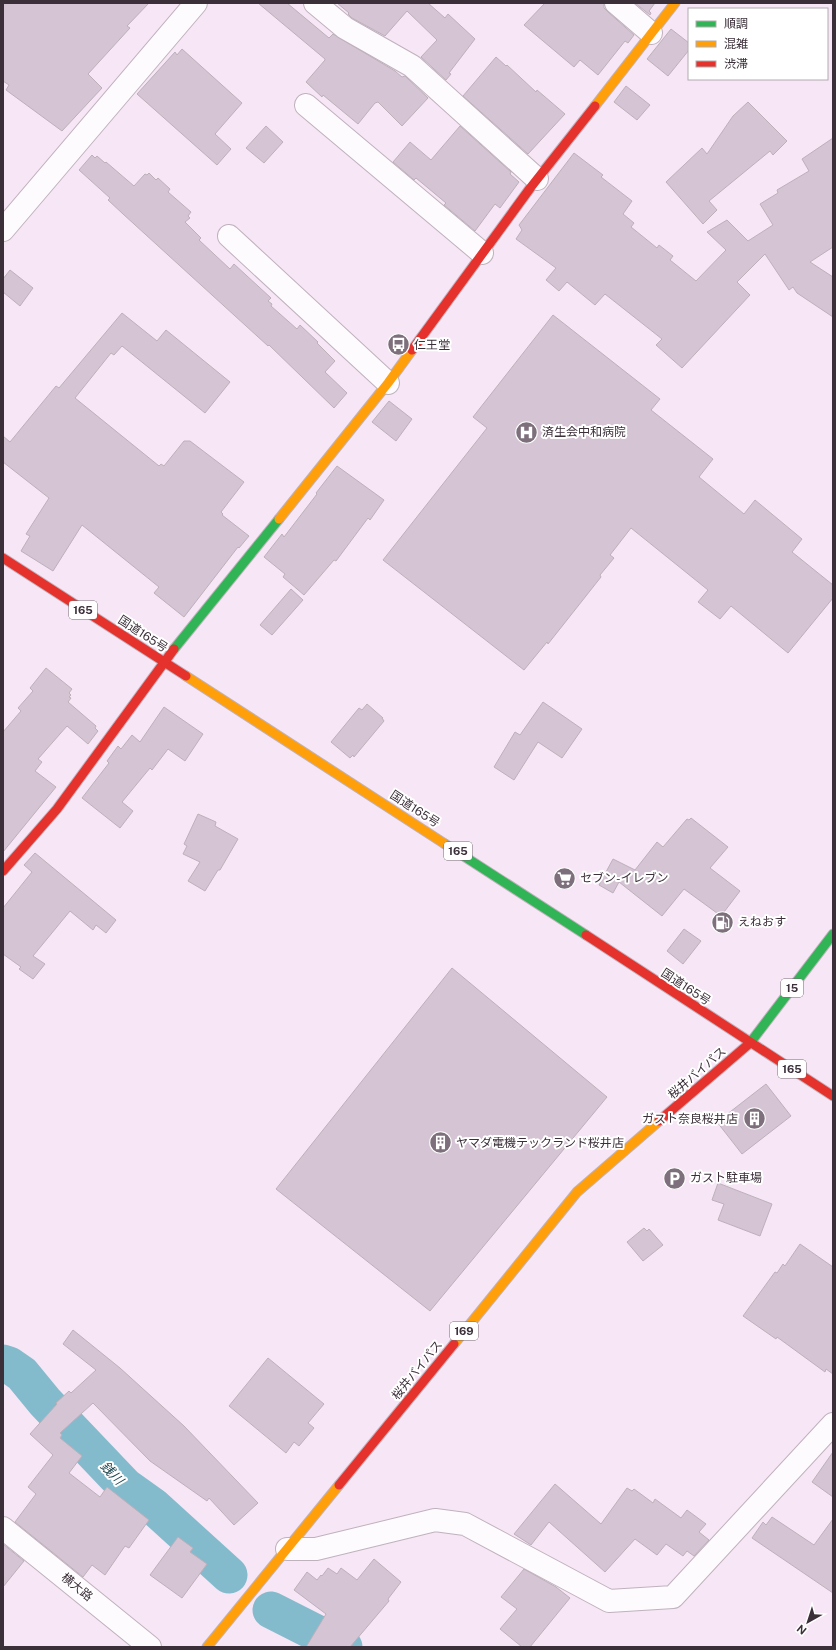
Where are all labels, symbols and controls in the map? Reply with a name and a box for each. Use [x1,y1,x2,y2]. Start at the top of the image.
legend [688,8,828,80]
text: 順調 [724,17,748,31]
text: 混雑 [724,37,748,51]
text: 渋滞 [724,57,748,71]
bus stop icon: 仁王堂 [386,332,412,358]
place label: 仁王堂 [414,338,450,352]
hospital icon: 済生会中和病院 [513,419,539,445]
place label: 済生会中和病院 [542,425,626,439]
road number: 165 [69,601,97,619]
street label: 国道165号 [116,613,170,655]
street label: 国道165号 [388,788,442,830]
road number: 165 [444,842,472,860]
supermarket icon: セブン-イレブン [551,865,577,891]
place label: セブン-イレブン [580,871,669,885]
fuel station icon: えねおす [709,909,735,935]
place label: えねおす [738,915,786,929]
street label: 国道165号 [659,966,713,1008]
road number: 15 [781,979,803,997]
street label: 桜井バイパス [665,1044,729,1102]
road number: 165 [778,1060,806,1078]
building icon: ガスト奈良桜井店 [741,1106,767,1132]
place label: ガスト奈良桜井店 [642,1112,738,1126]
building icon: ヤマダ電機テックランド桜井店 [428,1130,454,1156]
place label: ヤマダ電機テックランド桜井店 [456,1136,624,1150]
parking icon: ガスト駐車場 [662,1165,688,1191]
place label: ガスト駐車場 [690,1171,762,1185]
road number: 169 [450,1322,478,1340]
street label: 桜井バイパス [389,1338,445,1402]
water label: 銭川 [98,1458,128,1489]
street label: 横大路 [59,1570,95,1604]
north arrow [788,1602,828,1642]
text: N [795,1622,809,1637]

